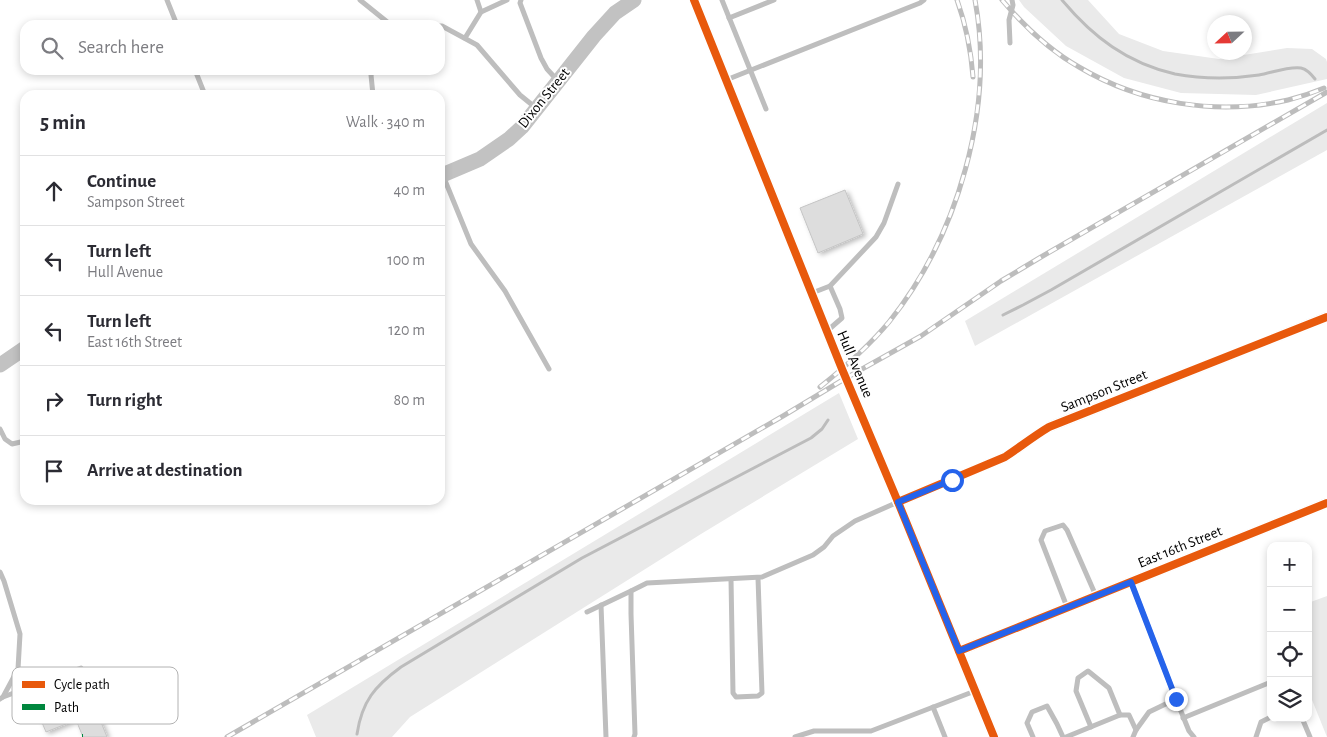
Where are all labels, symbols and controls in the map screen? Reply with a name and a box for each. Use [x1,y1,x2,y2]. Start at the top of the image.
north arrow [1207,15,1252,60]
search box [20,20,445,75]
icon: search [38,34,66,62]
text: Search here [78,38,164,57]
street label: Dixon Street [515,65,573,131]
text: 5 min [40,112,86,133]
text: Walk · 340 m [346,114,425,130]
text: Continue [87,172,156,191]
icon: ahead [40,177,68,205]
text: 40 m [393,182,425,198]
text: Sampson Street [87,194,185,210]
text: Turn left [87,242,151,261]
icon: left [40,247,68,275]
text: 100 m [387,252,425,268]
text: Hull Avenue [87,264,163,280]
text: Turn left [87,312,151,331]
icon: left [40,317,68,345]
text: 120 m [388,322,425,338]
street label: Hull Avenue [834,328,876,400]
text: East 16th Street [87,334,182,350]
street label: Sampson Street [1059,367,1149,415]
icon: right [40,387,68,415]
text: Turn right [87,391,162,410]
text: 80 m [394,392,425,408]
icon: arrive [40,457,68,485]
text: Arrive at destination [87,461,243,480]
route start [941,469,964,492]
street label: East 16th Street [1136,523,1224,571]
map controls [1267,542,1312,722]
button: + [1267,542,1312,587]
button: − [1267,587,1312,632]
button: locate [1267,632,1312,677]
legend [12,667,178,724]
button: layers [1267,677,1312,722]
text: Cycle path [54,678,110,692]
route end [1165,688,1188,711]
text: Path [54,701,79,715]

